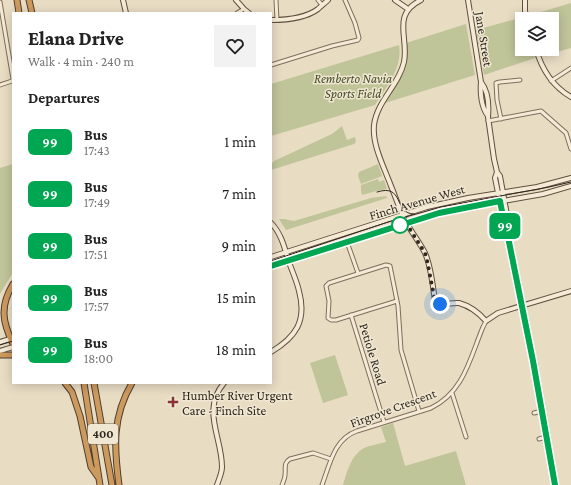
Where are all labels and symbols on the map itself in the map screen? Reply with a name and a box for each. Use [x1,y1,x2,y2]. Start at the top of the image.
street label: Jane Street [472,9,496,68]
park label: Remberto Navia Sports Field [314,71,392,101]
street label: Finch Avenue West [367,181,467,223]
line badge: 99 [487,213,523,239]
unlabelled marker [391,216,409,234]
your location [430,294,450,314]
street label: Petiole Road [356,321,390,387]
street label: Firgrove Crescent [348,385,439,431]
place label: Humber River Urgent Care - Finch Site [182,388,293,418]
marker: Humber River Urgent Care - Finch Site [167,396,179,408]
road number: 400 [88,424,118,444]

